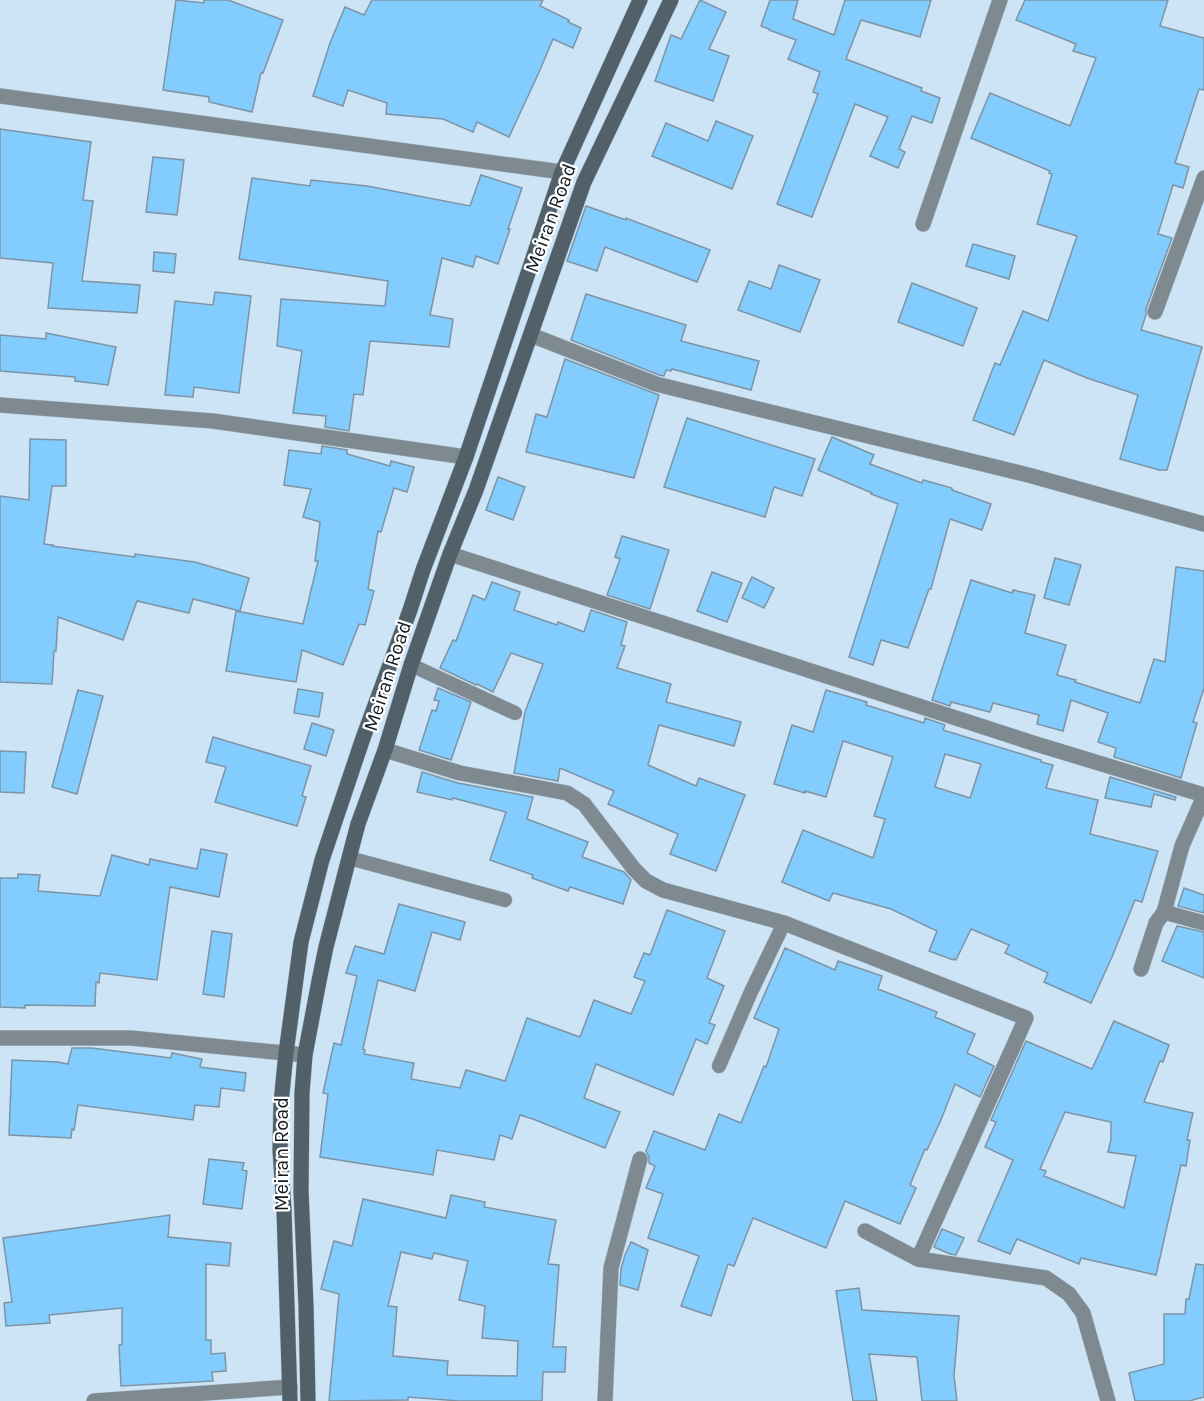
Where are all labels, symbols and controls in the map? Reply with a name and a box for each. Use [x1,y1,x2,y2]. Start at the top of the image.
street label: Meiran Road [520,161,581,276]
street label: Meiran Road [359,618,416,734]
street label: Meiran Road [270,1097,293,1211]

